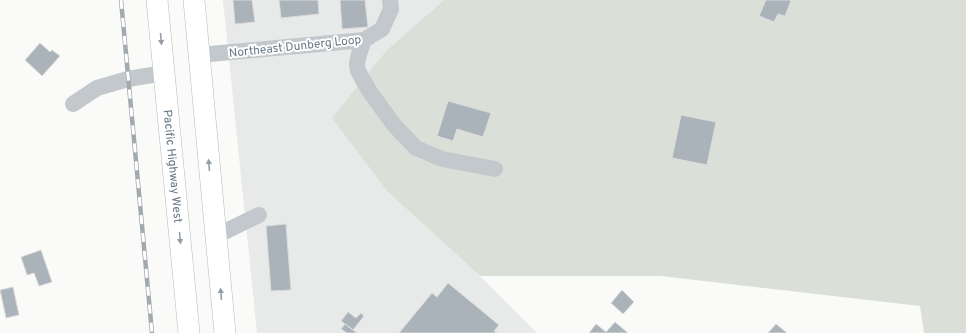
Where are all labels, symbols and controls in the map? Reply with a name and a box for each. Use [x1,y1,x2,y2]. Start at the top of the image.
street label: Northeast Dunberg Loop [228,32,362,62]
one-way arrow [158,33,164,45]
street label: Pacific Highway West [159,109,185,224]
one-way arrow [206,159,213,171]
one-way arrow [177,232,183,244]
one-way arrow [218,288,225,300]

